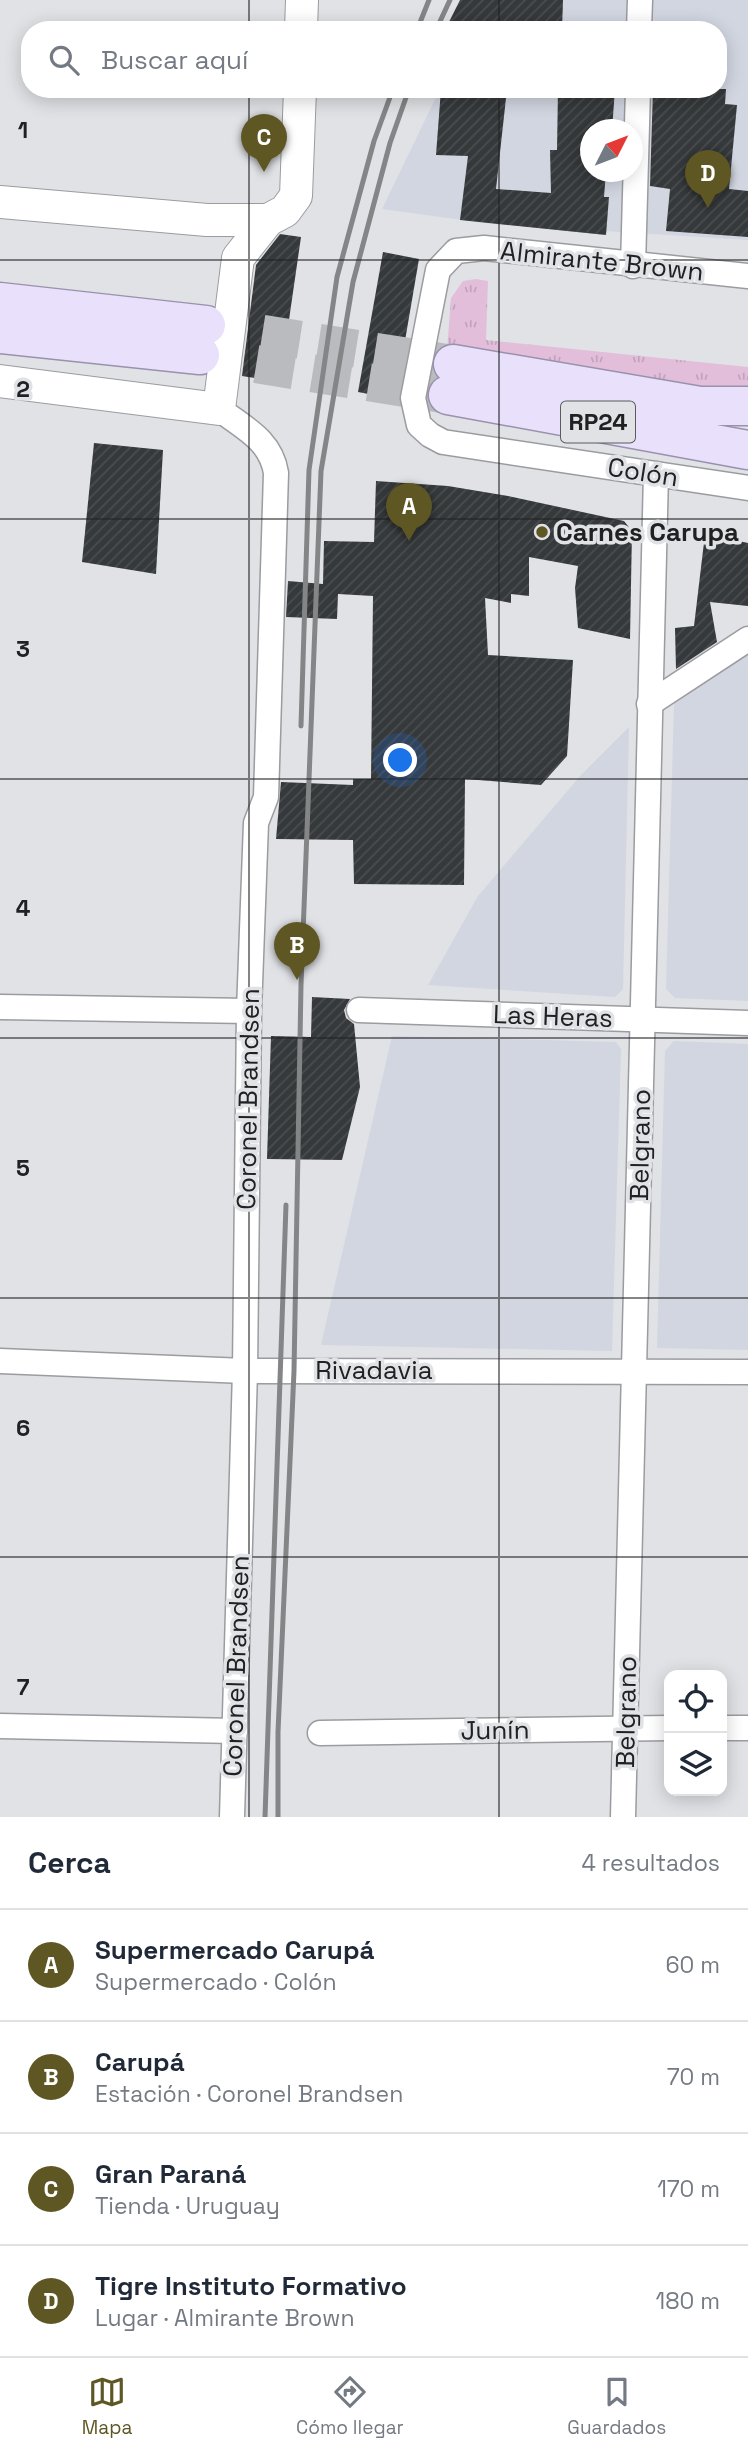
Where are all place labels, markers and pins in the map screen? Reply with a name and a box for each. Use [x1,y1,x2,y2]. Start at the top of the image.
pin: C [241,114,287,172]
pin: D [685,150,731,208]
pin: A [386,483,432,541]
place label: Carnes Carupa [556,515,739,549]
marker: Carnes Carupa [534,524,550,540]
pin: B [274,922,320,980]

